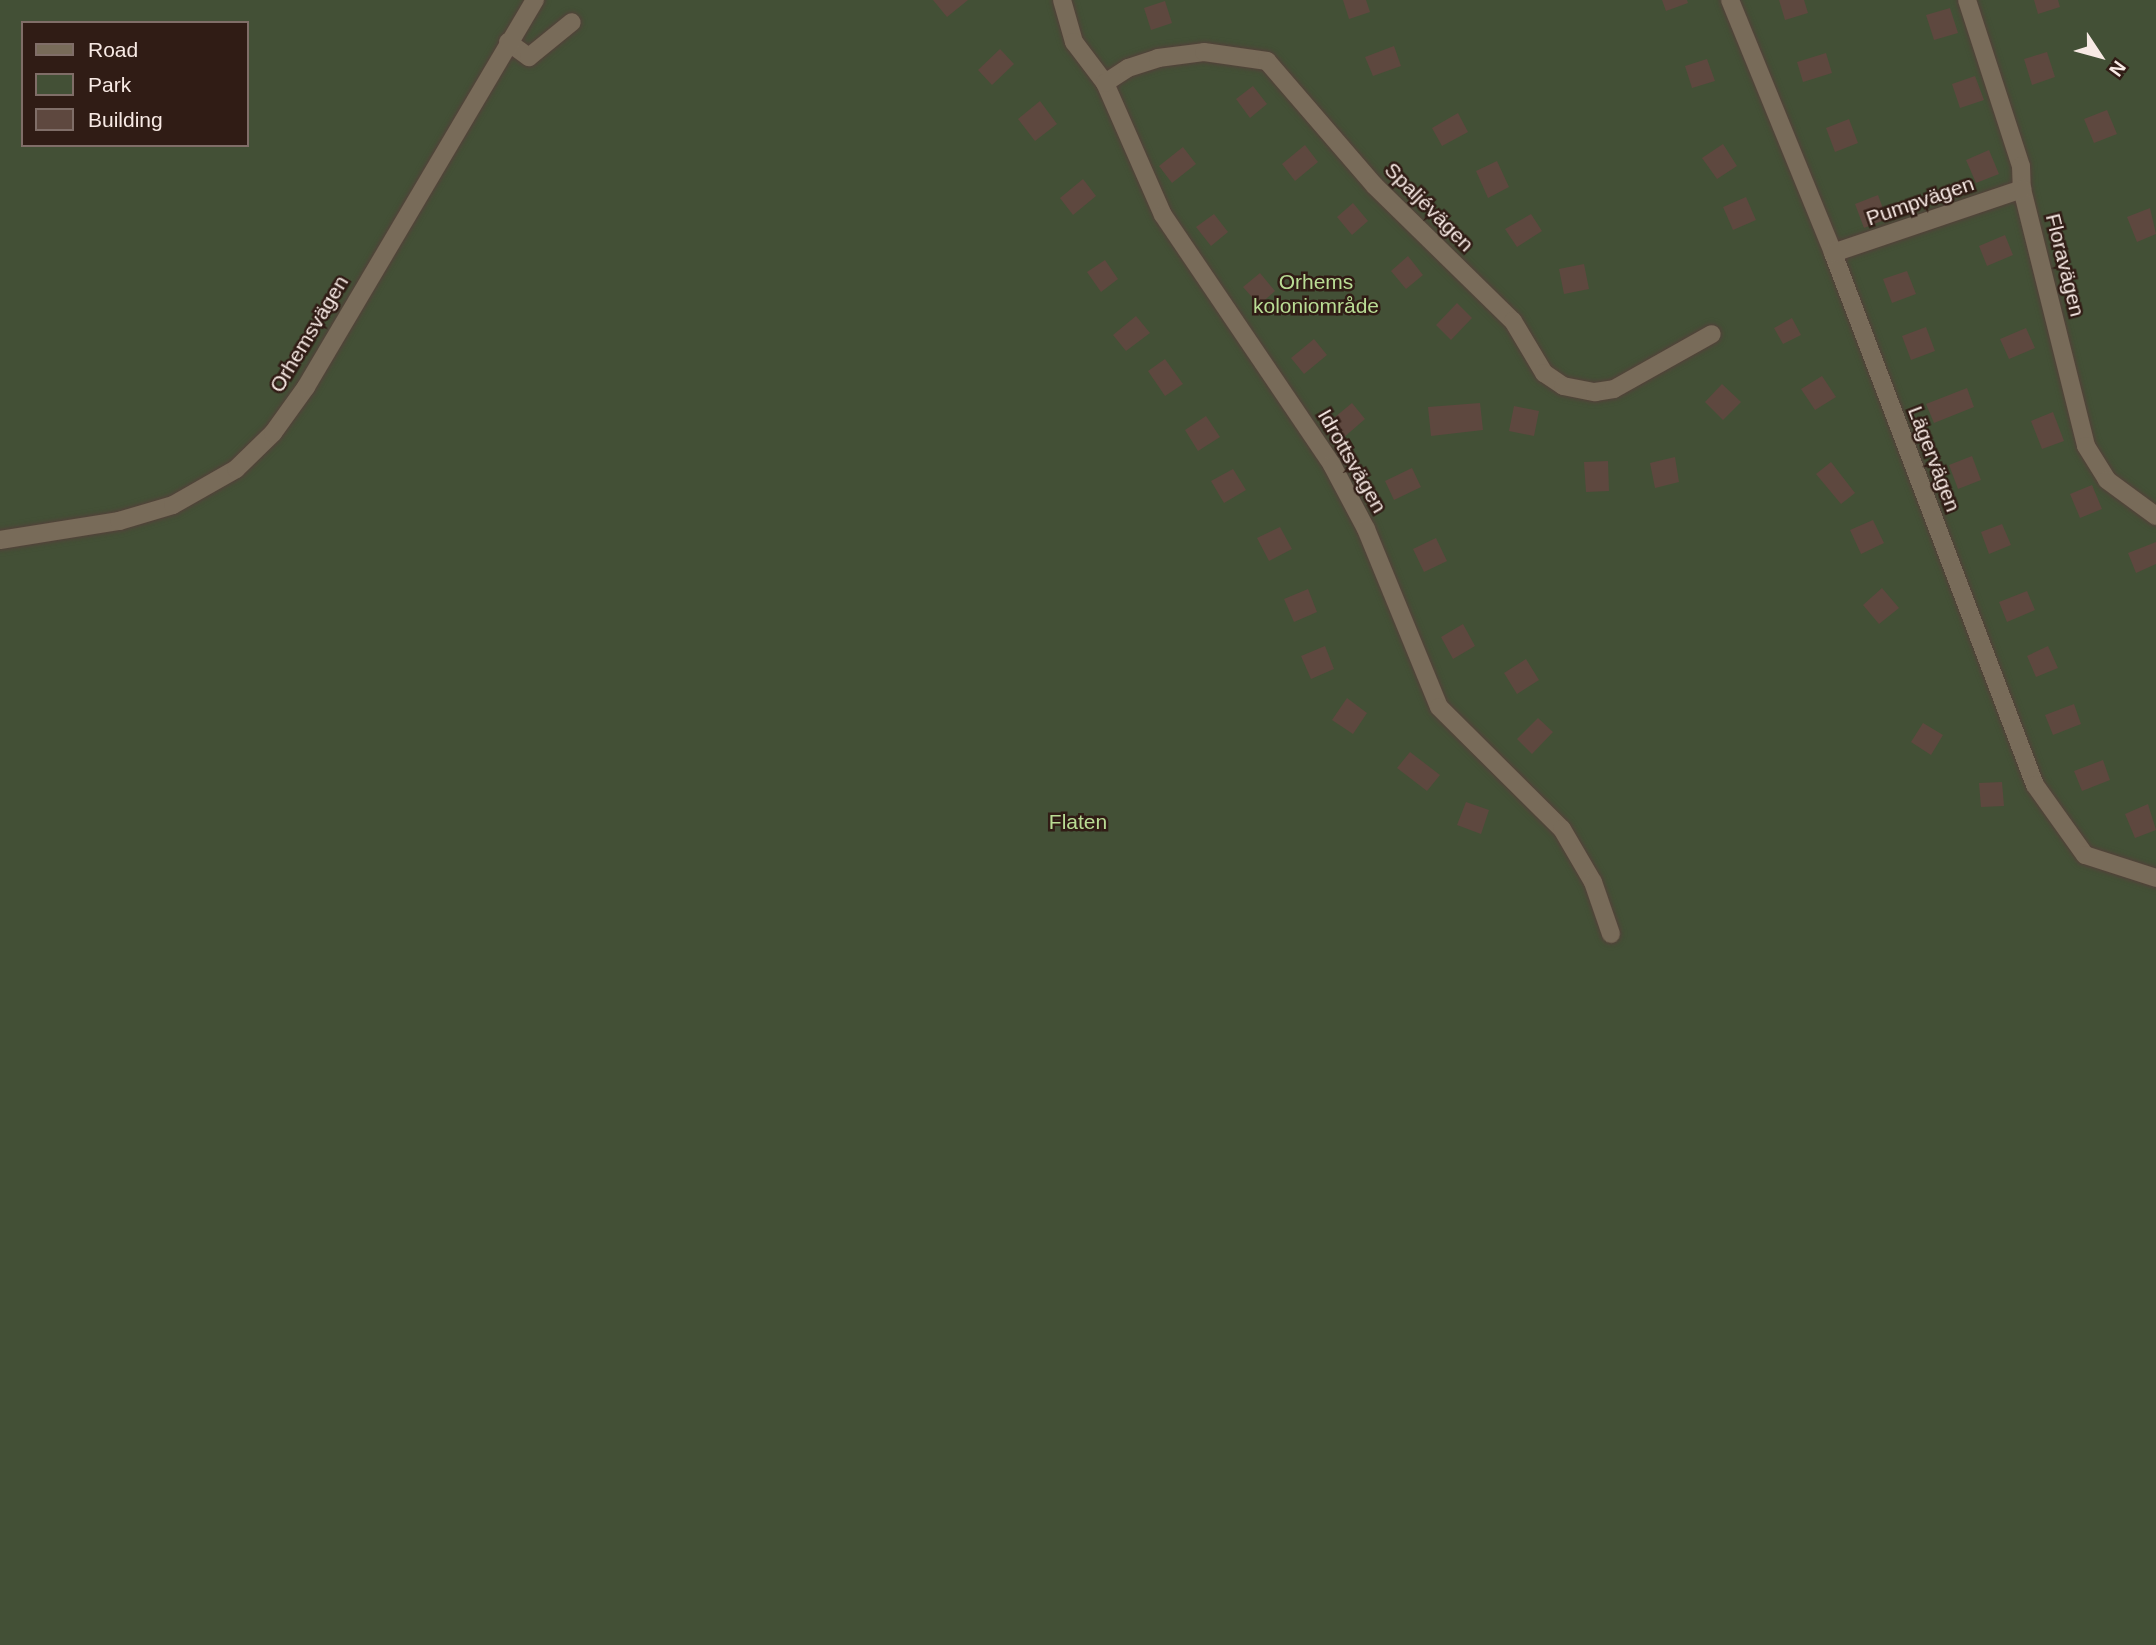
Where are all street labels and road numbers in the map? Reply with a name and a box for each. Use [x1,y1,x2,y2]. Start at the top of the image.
street label: Spaljévägen [1379,157,1479,257]
street label: Pumpvägen [1863,171,1977,231]
street label: Floravägen [2040,211,2090,319]
street label: Orhemsvägen [264,271,354,397]
street label: Lägervägen [1902,403,1966,515]
street label: Idrottsvägen [1312,405,1392,517]

